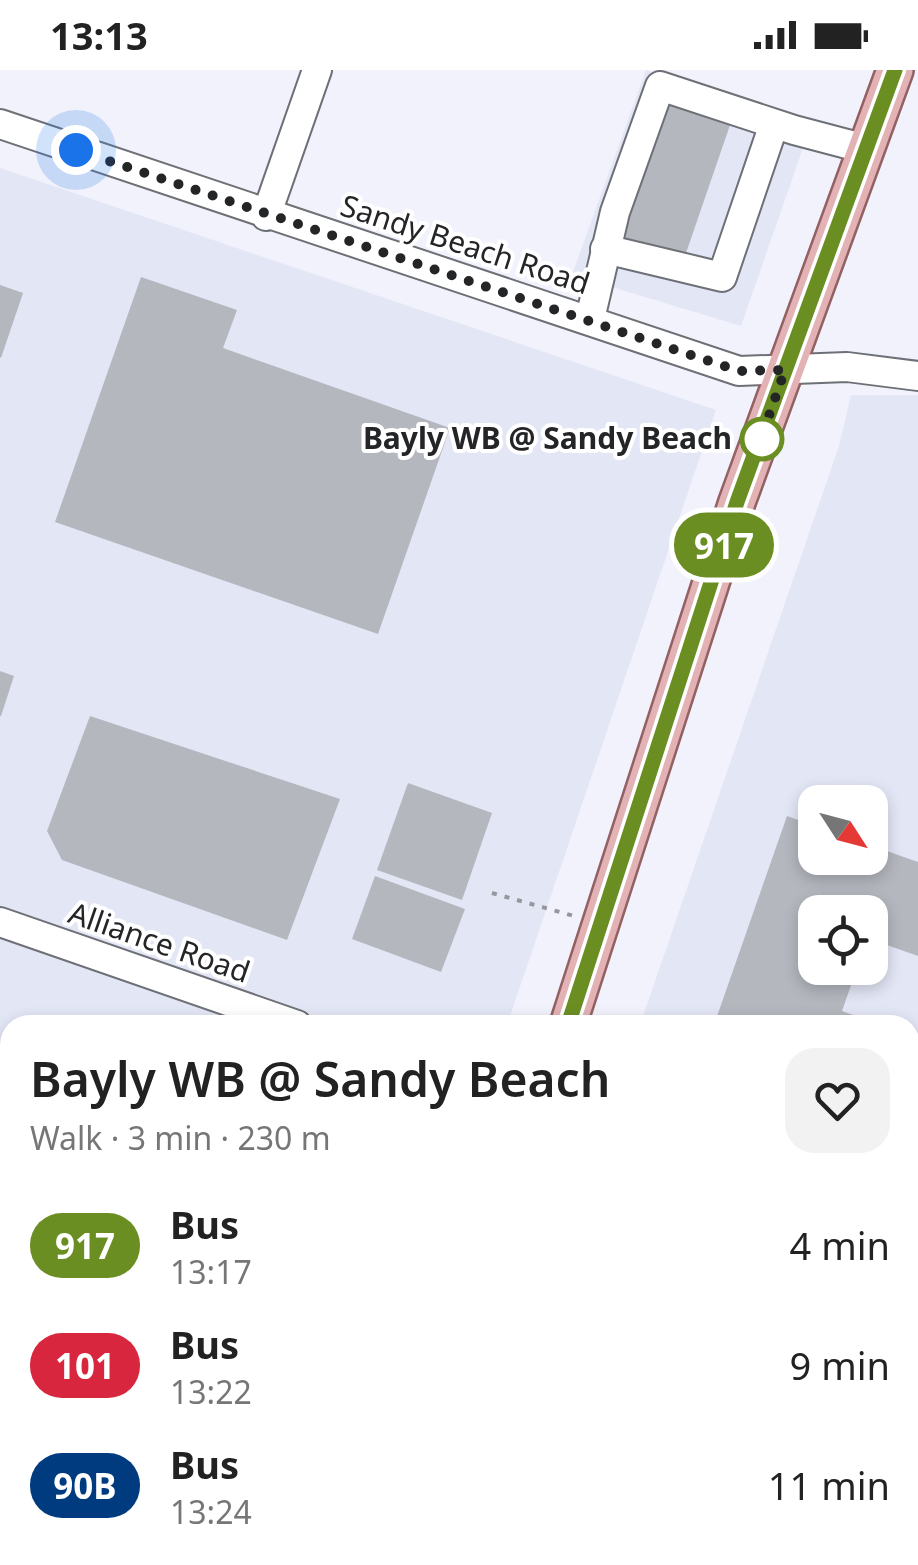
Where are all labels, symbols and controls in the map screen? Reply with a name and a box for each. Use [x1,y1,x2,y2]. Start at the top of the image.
text: 13:13 [50,9,148,61]
your location [51,125,101,175]
street label: Sandy Beach Road [336,184,595,303]
place label: Bayly WB @ Sandy Beach [363,417,732,458]
marker: Bayly WB @ Sandy Beach [741,418,783,460]
line badge: 917 [666,512,782,578]
text: 917 [694,522,754,569]
north arrow [798,785,888,875]
map controls [798,785,888,985]
street label: Alliance Road [63,891,256,992]
button: locate [798,895,888,985]
text: Bayly WB @ Sandy Beach [30,1046,610,1111]
button: heart [785,1048,890,1153]
text: Walk · 3 min · 230 m [30,1116,331,1159]
text: Bus [170,1198,239,1250]
text: 4 min [790,1219,890,1271]
text: 917 [55,1222,115,1269]
text: 13:17 [170,1250,252,1293]
text: Bus [170,1318,239,1370]
text: 9 min [790,1339,890,1391]
text: 101 [55,1342,115,1389]
text: 13:22 [170,1370,252,1413]
text: Bus [170,1438,239,1490]
text: 11 min [768,1459,890,1511]
text: 90B [53,1462,117,1509]
text: 13:24 [170,1490,252,1533]

